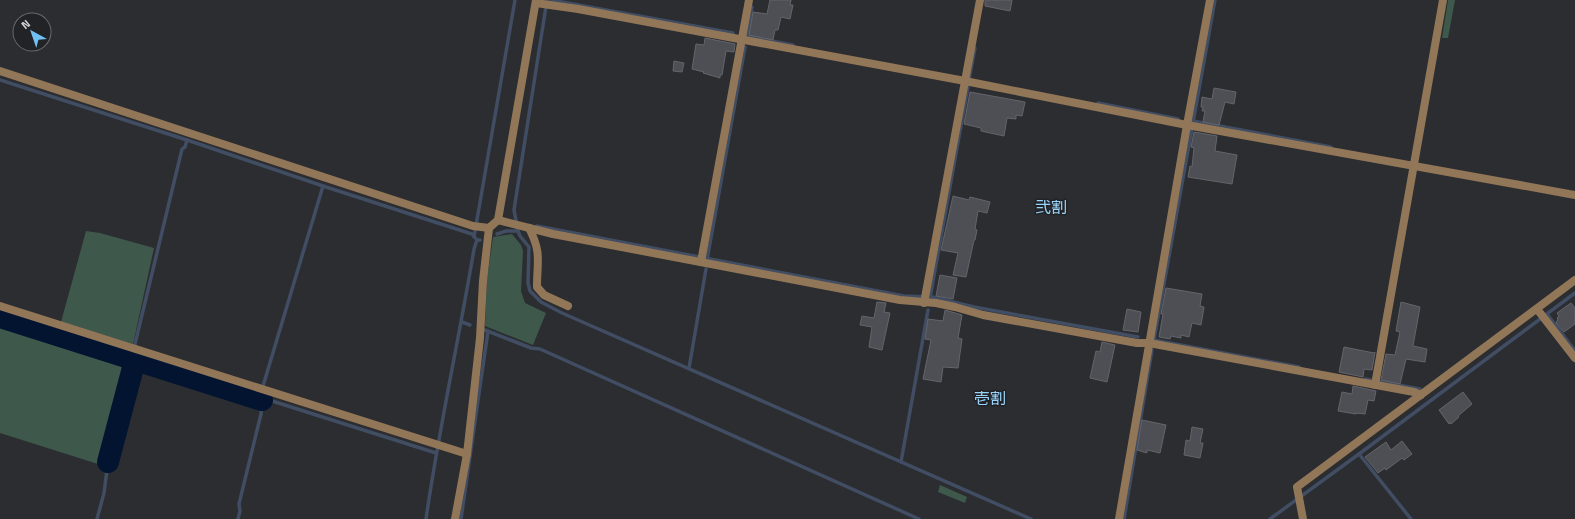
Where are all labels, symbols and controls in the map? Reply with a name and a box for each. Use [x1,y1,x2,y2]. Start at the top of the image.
north arrow [12,12,52,52]
text: N [18,16,34,33]
district label: 弐割 [1035,195,1067,219]
district label: 壱割 [974,386,1006,410]

